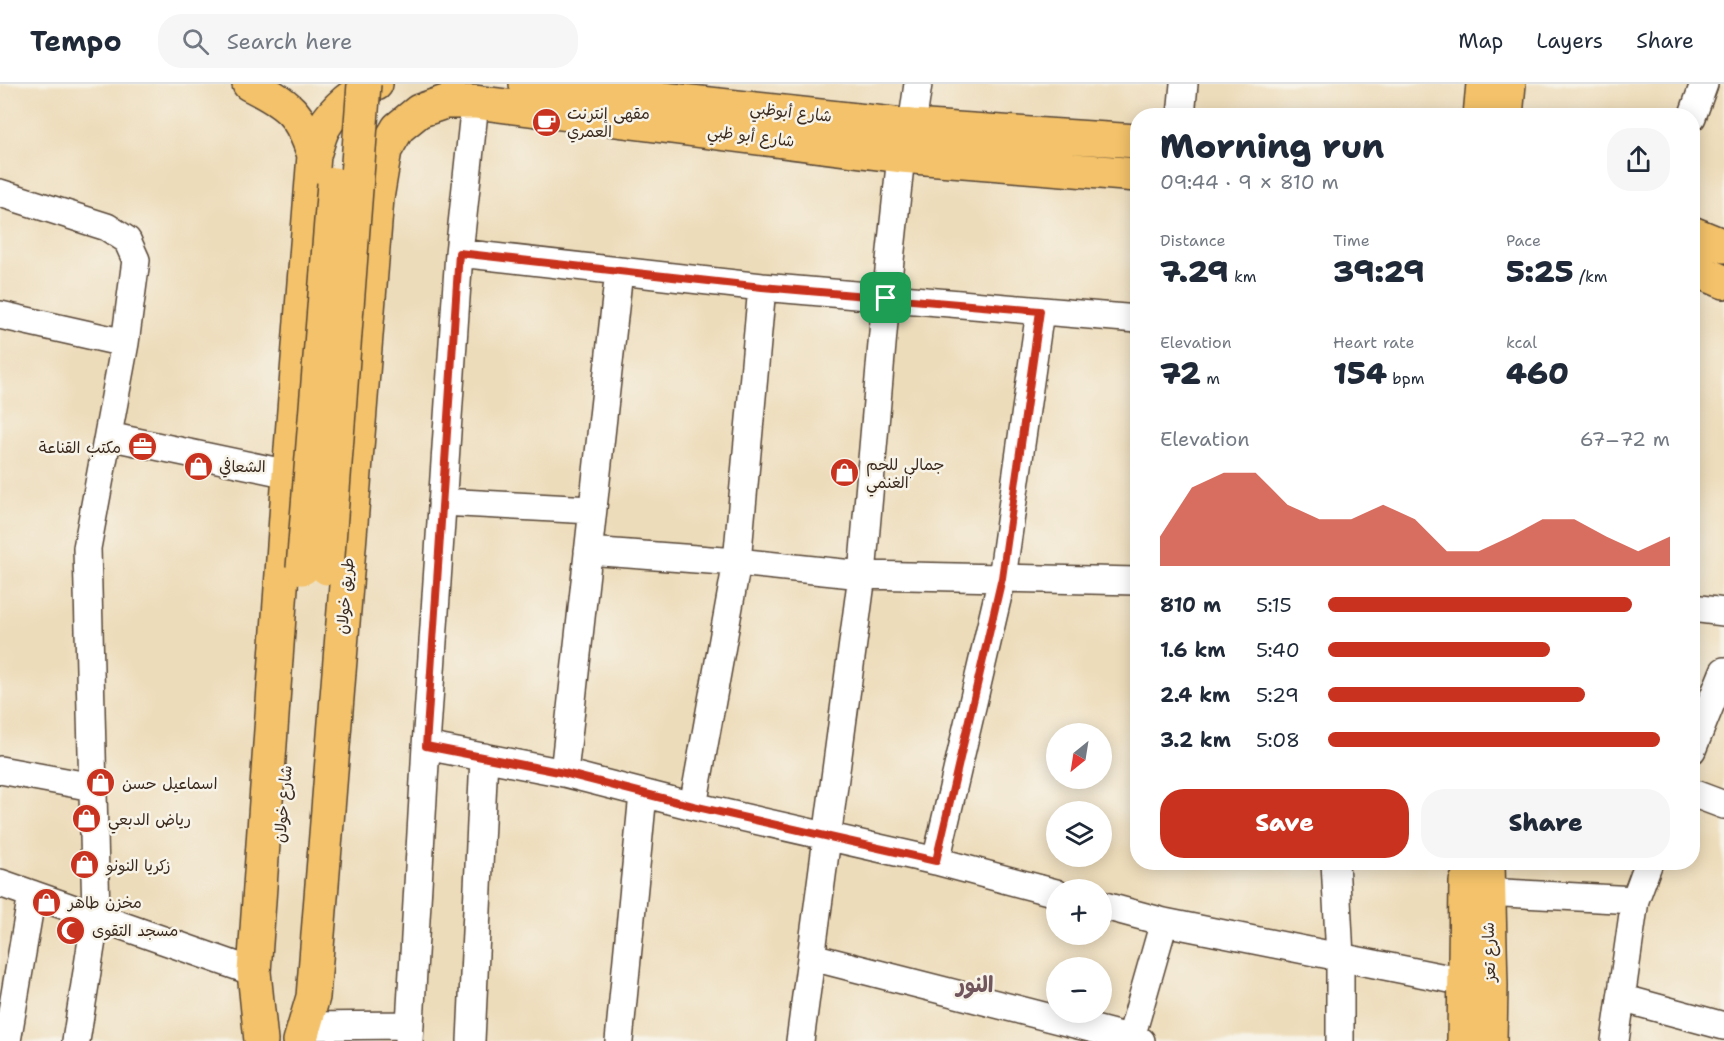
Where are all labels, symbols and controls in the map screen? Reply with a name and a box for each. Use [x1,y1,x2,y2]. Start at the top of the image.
search box [158,14,578,68]
text: Tempo [30,22,122,60]
icon: search [179,25,212,58]
text: Search here [227,27,352,56]
text: Map [1458,27,1503,55]
text: Layers [1536,27,1603,55]
text: Share [1636,27,1694,55]
street label: شارع أبوظبي [749,97,833,131]
place label: مقهى إنترنت العمري [567,103,650,143]
cafe icon: مقهى إنترنت العمري [530,106,562,138]
street label: شارع أبو ظبي [706,120,796,156]
text: Morning run [1160,124,1384,169]
button: share [1607,128,1670,191]
text: 09:44 · 9 × 810 m [1160,169,1339,195]
text: Distance [1160,230,1226,251]
text: Time [1333,230,1370,251]
text: Pace [1506,230,1541,251]
text: 7.29 [1160,251,1229,292]
text: 39:29 [1333,251,1425,292]
text: 5:25 [1506,251,1574,292]
text: km [1229,266,1257,287]
text: /km [1574,266,1608,287]
pin [860,272,911,323]
icon: arrive [869,281,902,314]
text: Elevation [1160,332,1232,353]
text: Heart rate [1333,332,1415,353]
text: kcal [1506,332,1537,353]
text: 72 [1160,353,1201,394]
text: 154 [1333,353,1387,394]
text: 460 [1506,353,1569,394]
text: m [1201,368,1220,389]
text: bpm [1387,368,1425,389]
text: Elevation [1160,426,1250,452]
text: 67–72 m [1580,426,1670,452]
office icon: مكتب القناعة [126,431,158,463]
place label: مكتب القناعة [39,437,121,458]
shop icon: الشعافي [182,450,214,482]
place label: جمالي للحم الغنمي [866,454,945,497]
place label: الشعافي [219,456,266,478]
shop icon: جمالي للحم الغنمي [829,457,861,489]
street label: طريق خولان [331,557,359,635]
text: 810 m [1160,592,1221,618]
text: 5:15 [1256,592,1292,618]
text: 1.6 km [1160,637,1226,663]
text: 5:40 [1256,637,1300,663]
text: 2.4 km [1160,682,1230,708]
text: 5:29 [1256,682,1299,708]
north arrow [1046,723,1112,789]
map controls [1046,723,1112,1023]
text: 3.2 km [1160,727,1231,753]
text: 5:08 [1256,727,1300,753]
street label: شارع خولان [269,764,298,844]
shop icon: اسماعيل حسن [85,767,117,799]
place label: اسماعيل حسن [122,773,217,794]
button: Save [1160,789,1409,858]
button: Share [1421,789,1670,858]
button: layers [1046,801,1112,867]
shop icon: رياض الدبعي [71,803,103,835]
place label: رياض الدبعي [108,809,191,834]
shop icon: زكريا النونو [69,849,101,881]
place label: زكريا النونو [105,855,171,876]
button: + [1046,879,1112,945]
shop icon: مخزن طاهر [31,886,63,918]
place label: مخزن طاهر [66,892,142,913]
mosque icon: مسجد التقوى [55,914,87,946]
place label: مسجد التقوى [92,920,178,941]
street label: شارع تعز [1477,922,1502,984]
button: − [1046,957,1112,1023]
district label: النور [955,970,993,999]

